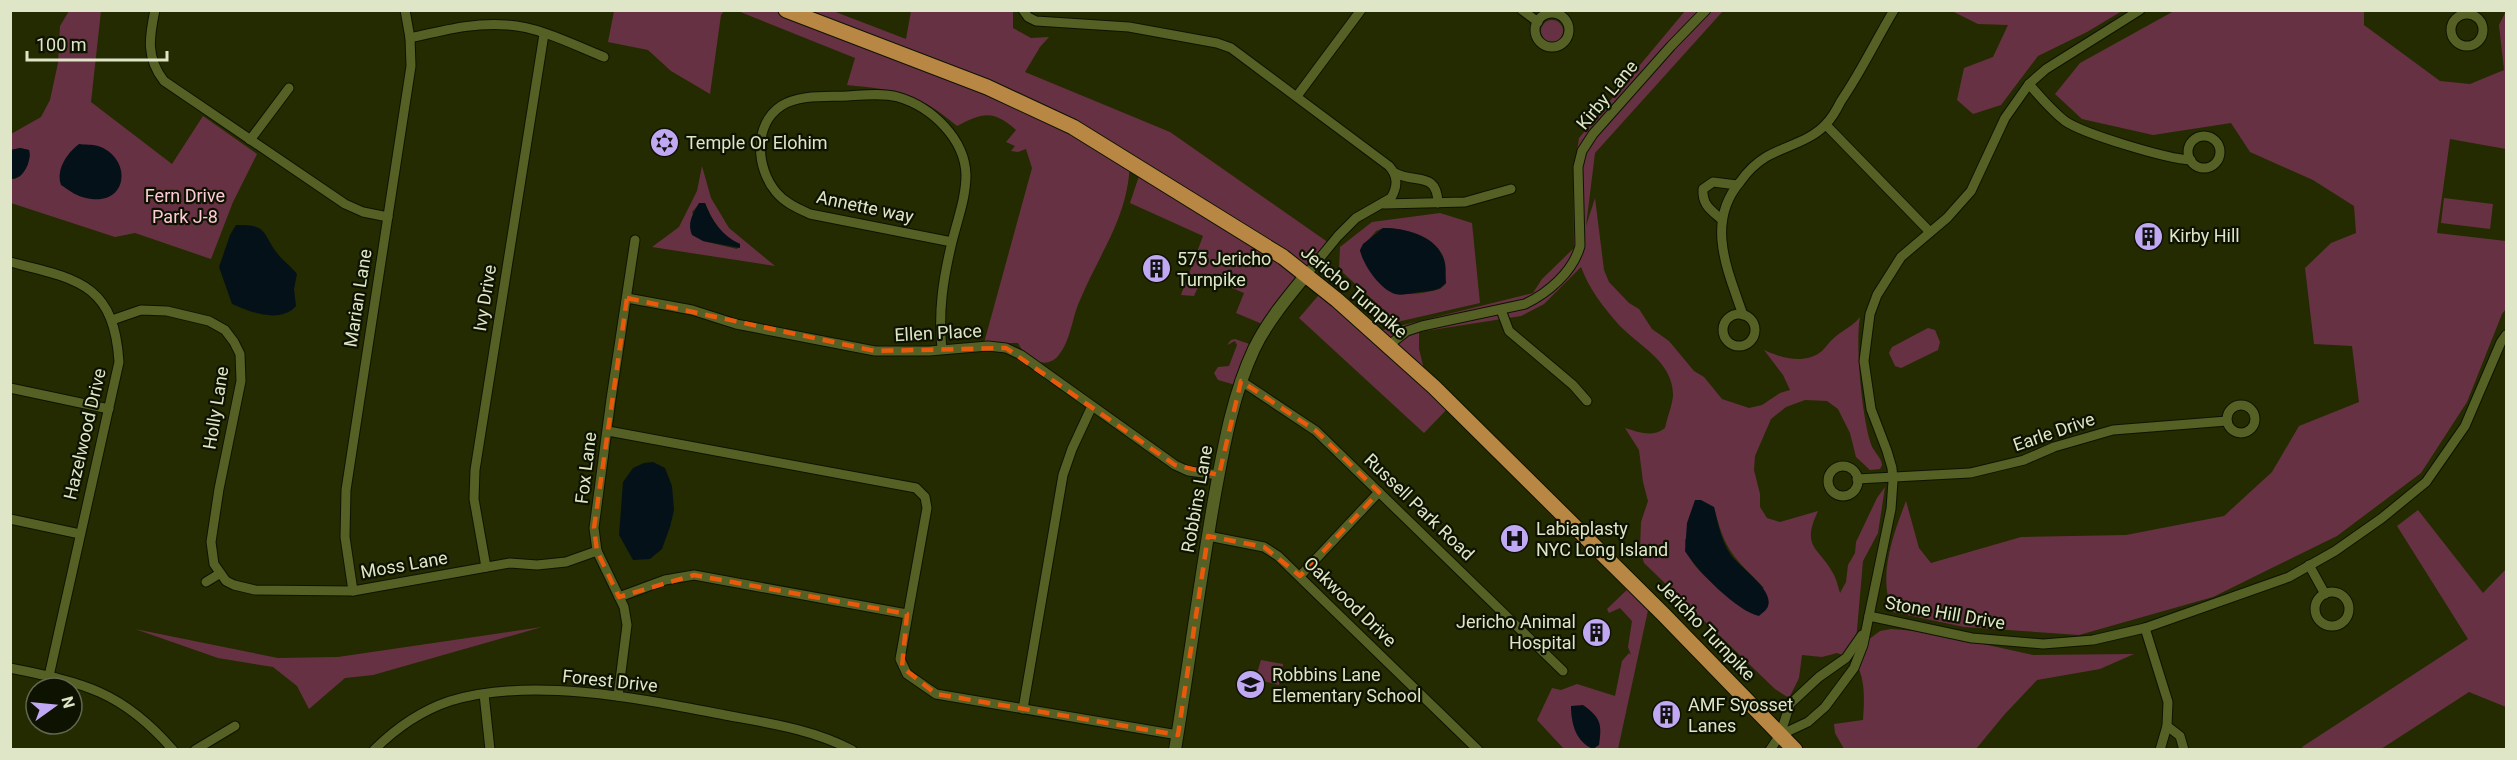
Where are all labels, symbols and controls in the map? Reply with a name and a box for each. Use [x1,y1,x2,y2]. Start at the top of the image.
scale bar [27,24,166,62]
text: 100 m [36,34,87,55]
street label: Kirby Lane [1572,56,1642,134]
synagogue icon: Temple Or Elohim [649,127,681,159]
place label: Temple Or Elohim [686,132,828,153]
park label: Fern Drive Park J-8 [145,185,225,227]
street label: Annette way [815,186,916,227]
building icon: Kirby Hill [2132,220,2164,252]
place label: Kirby Hill [2169,225,2240,246]
street label: Jericho Turnpike [1297,241,1412,342]
street label: Marian Lane [339,247,376,349]
place label: 575 Jericho Turnpike [1177,248,1271,290]
building icon: 575 Jericho Turnpike [1140,253,1172,285]
street label: Ivy Drive [469,263,500,333]
street label: Ellen Place [894,320,982,345]
street label: Holly Lane [199,365,232,451]
street label: Hazelwood Drive [59,366,110,502]
street label: Earle Drive [2010,408,2097,455]
street label: Fox Lane [571,431,600,505]
street label: Robbins Lane [1177,444,1216,554]
street label: Russell Park Road [1360,449,1479,564]
place label: Labiaplasty NYC Long Island [1536,518,1668,560]
hospital icon: Labiaplasty NYC Long Island [1499,523,1531,555]
street label: Moss Lane [359,547,449,582]
street label: Oakwood Drive [1300,552,1401,651]
street label: Jericho Turnpike [1653,575,1760,685]
street label: Stone Hill Drive [1883,592,2007,633]
place label: Jericho Animal Hospital [1456,611,1576,653]
building icon: Jericho Animal Hospital [1581,616,1613,648]
place label: Robbins Lane Elementary School [1272,664,1421,706]
street label: Forest Drive [561,665,659,696]
school or university icon: Robbins Lane Elementary School [1235,669,1267,701]
north arrow [24,676,84,736]
text: N [57,694,79,710]
place label: AMF Syosset Lanes [1688,694,1793,736]
building icon: AMF Syosset Lanes [1651,699,1683,731]

